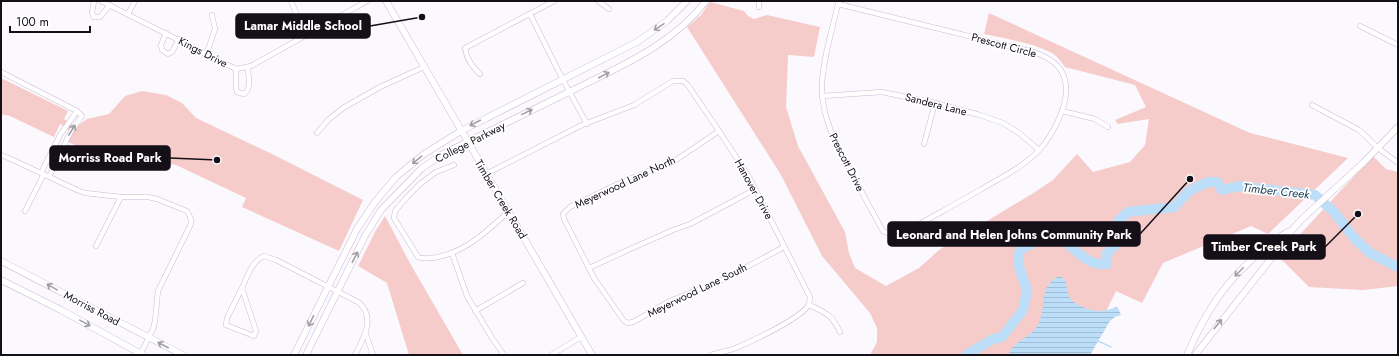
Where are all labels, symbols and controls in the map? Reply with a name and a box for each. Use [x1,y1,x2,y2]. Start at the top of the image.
scale bar [10,8,90,34]
text: 100 m [16,13,49,31]
callout: Lamar Middle School [236,14,370,38]
text: Lamar Middle School [244,17,362,35]
one-way arrow [653,23,664,31]
street label: Prescott Circle [970,29,1039,61]
street label: Kings Drive [176,33,231,71]
one-way arrow [598,70,610,78]
street label: Sandera Lane [903,89,969,119]
one-way arrow [521,108,533,115]
street label: College Parkway [432,117,508,167]
one-way arrow [469,120,481,128]
one-way arrow [68,125,77,136]
street label: Prescott Drive [825,130,869,194]
callout: Morriss Road Park [50,146,170,170]
text: Morriss Road Park [58,149,162,167]
street label: Meyerwood Lane North [572,152,678,212]
one-way arrow [411,156,422,165]
street label: Timber Creek Road [471,156,531,242]
street label: Hanover Drive [731,156,777,222]
water label: Timber Creek [1242,179,1311,204]
callout: Leonard and Helen Johns Community Park [888,222,1140,246]
text: Leonard and Helen Johns Community Park [896,226,1132,244]
callout: Timber Creek Park [1204,235,1325,259]
text: Timber Creek Park [1211,238,1317,256]
one-way arrow [351,251,359,263]
street label: Meyerwood Lane South [645,259,749,321]
one-way arrow [1234,267,1244,277]
one-way arrow [46,282,58,290]
street label: Morriss Road [61,287,123,329]
one-way arrow [307,315,314,327]
one-way arrow [1214,318,1223,329]
one-way arrow [79,320,91,328]
one-way arrow [157,341,169,348]

